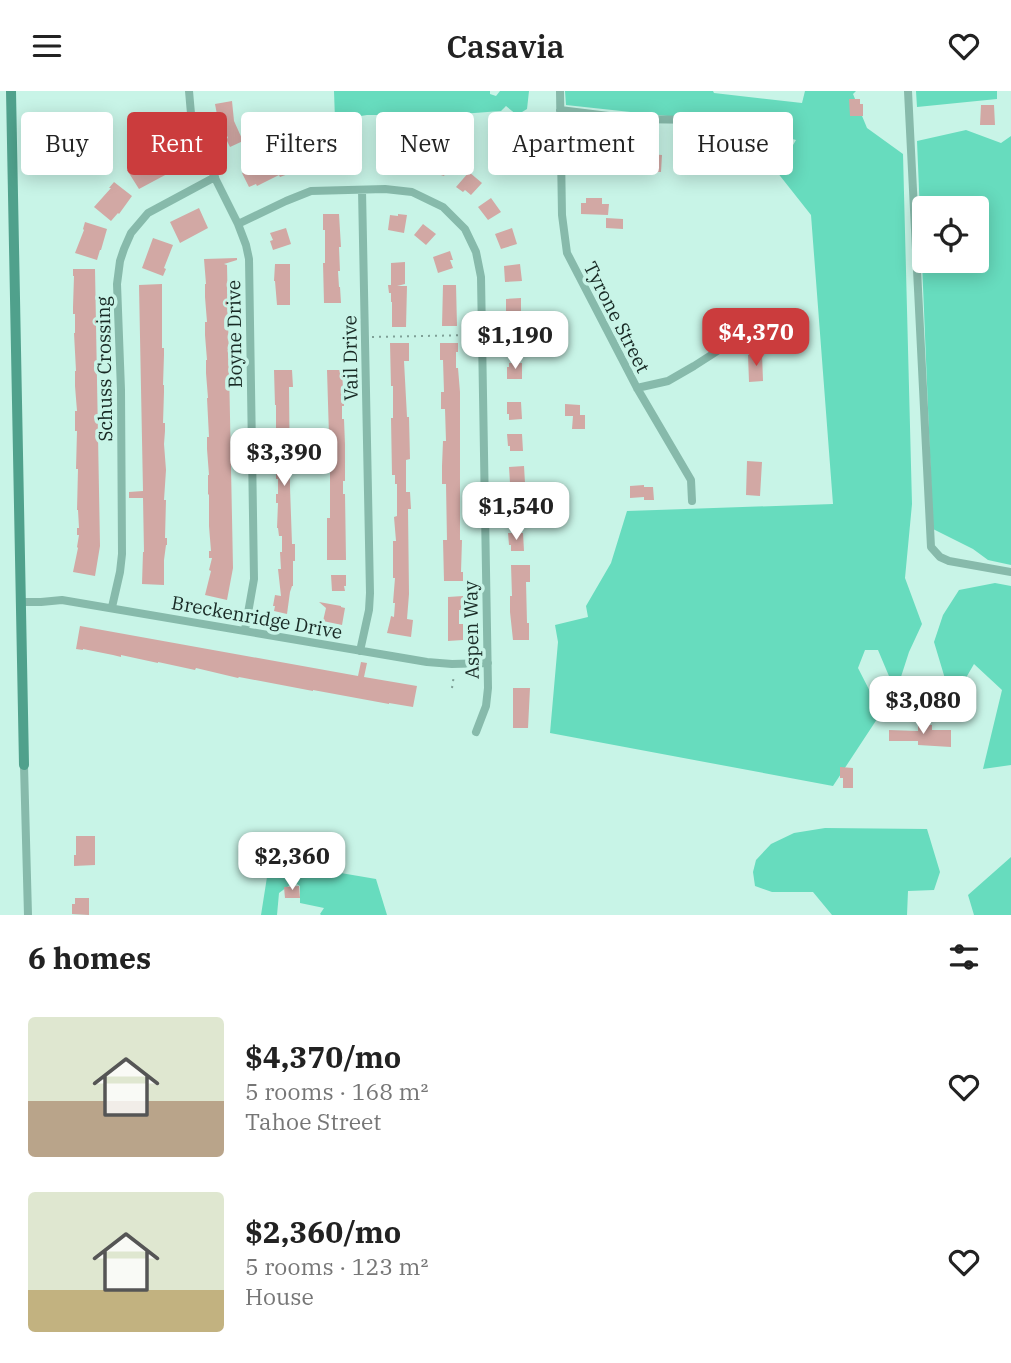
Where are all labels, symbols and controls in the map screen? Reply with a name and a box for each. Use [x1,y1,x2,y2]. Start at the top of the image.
text: Casavia [446,25,565,67]
icon: menu [28,27,66,65]
icon: heart [945,27,983,65]
chip: Buy [21,112,113,175]
chip: Rent [127,112,227,175]
chip: Filters [241,112,362,175]
chip: New [376,112,474,175]
chip: Apartment [488,112,659,175]
chip: House [673,112,793,175]
map controls [912,196,989,273]
button: locate [912,196,989,273]
street label: Tyrone Street [579,257,655,377]
street label: Boyne Drive [221,280,247,388]
street label: Schuss Crossing [91,295,117,442]
pin: $4,370 [699,309,813,368]
pin: $1,190 [458,311,572,371]
street label: Vail Drive [337,315,363,401]
text: $4,370 [718,316,794,346]
text: $1,190 [477,319,553,349]
pin: $3,390 [227,429,341,488]
text: $3,390 [246,436,322,466]
pin: $1,540 [459,483,573,542]
text: $1,540 [478,490,554,520]
street label: Aspen Way [458,580,484,679]
street label: Breckenridge Drive [170,590,344,644]
pin: $3,080 [866,677,980,736]
text: $3,080 [885,684,961,714]
pin: $2,360 [235,833,349,892]
text: $2,360 [254,840,330,870]
text: 6 homes [28,938,151,977]
icon: filters [945,938,983,976]
text: $4,370/mo [245,1037,401,1076]
icon: home [84,1045,168,1129]
icon: heart [945,1068,983,1106]
text: 5 rooms · 168 m² [245,1076,428,1106]
text: Tahoe Street [245,1106,381,1136]
text: $2,360/mo [245,1212,401,1251]
icon: home [84,1220,168,1304]
icon: heart [945,1243,983,1281]
text: 5 rooms · 123 m² [245,1251,428,1281]
text: House [245,1281,314,1311]

